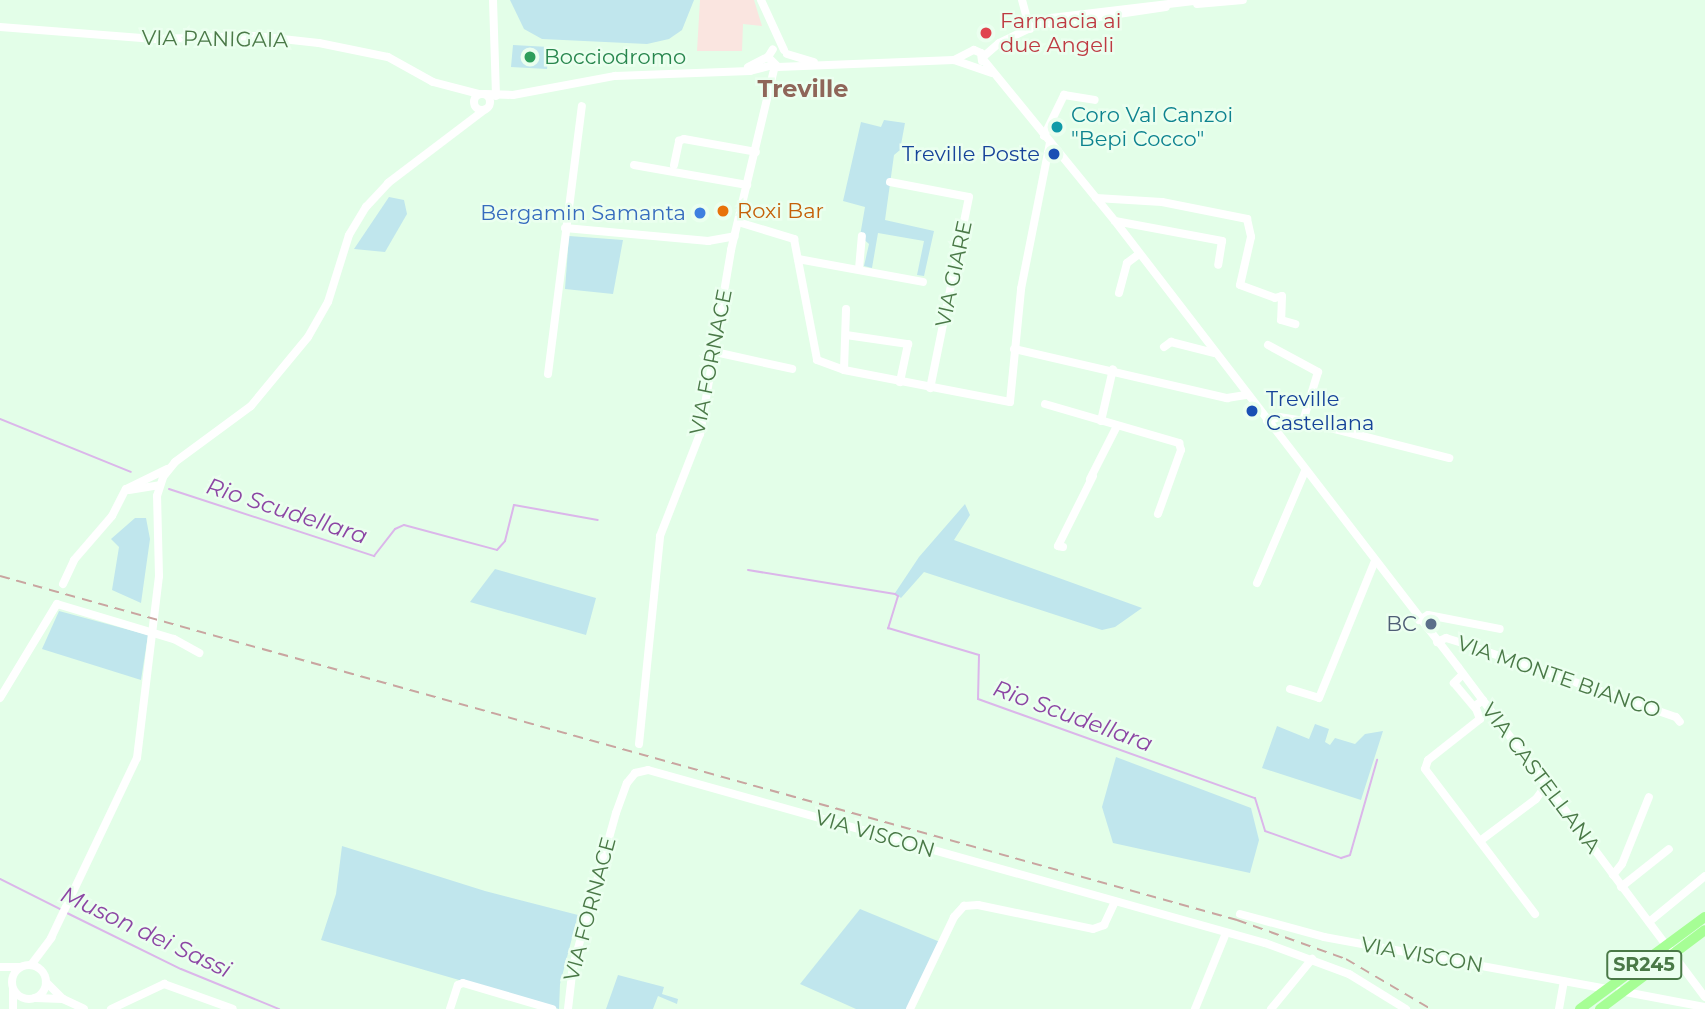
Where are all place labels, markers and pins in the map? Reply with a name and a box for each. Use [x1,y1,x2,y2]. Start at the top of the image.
place label: Farmacia ai due Angeli [1000,8,1121,58]
marker: Farmacia ai due Angeli [978,25,994,41]
place label: Bocciodromo [544,44,686,70]
marker: Bocciodromo [522,49,538,65]
place label: Coro Val Canzoi "Bepi Cocco" [1071,102,1233,152]
marker: Coro Val Canzoi "Bepi Cocco" [1049,119,1065,135]
place label: Treville Poste [902,141,1040,167]
marker: Treville Poste [1046,146,1062,162]
place label: Roxi Bar [737,198,824,224]
place label: Bergamin Samanta [480,200,686,226]
marker: Roxi Bar [715,203,731,219]
marker: Bergamin Samanta [692,205,708,221]
place label: Treville Castellana [1266,386,1374,436]
marker: Treville Castellana [1244,403,1260,419]
place label: BC [1386,611,1417,637]
marker: BC [1423,616,1439,632]

